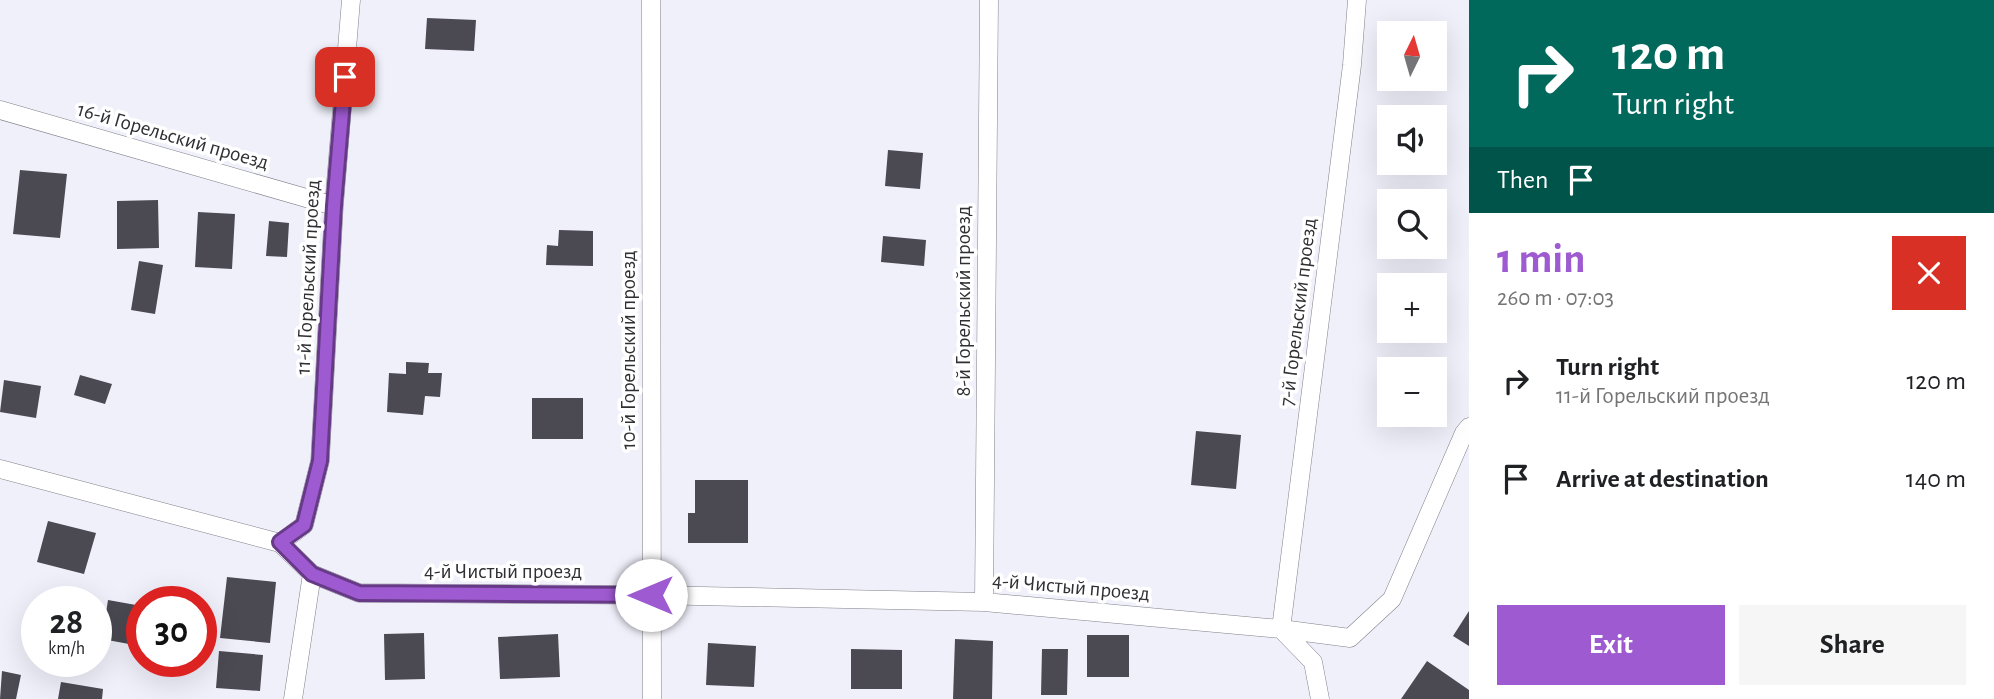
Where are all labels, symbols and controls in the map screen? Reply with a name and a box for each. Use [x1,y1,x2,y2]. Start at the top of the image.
north arrow [1377,21,1447,91]
map controls [1377,21,1447,427]
icon: right [1497,28,1588,119]
text: 120 m [1612,30,1725,79]
pin [315,47,375,107]
icon: arrive [326,58,364,96]
text: Turn right [1612,88,1734,120]
street label: 16-й Горельский проезд [75,99,271,173]
button: sound [1377,105,1447,175]
icon: arrive [1562,161,1600,199]
text: Then [1497,167,1548,193]
street label: 11-й Горельский проезд [292,179,324,375]
button: search [1377,189,1447,259]
street label: 8-й Горельский проезд [953,206,974,396]
street label: 7-й Горельский проезд [1276,217,1320,407]
button: close [1892,236,1966,310]
text: 1 min [1497,238,1586,280]
street label: 10-й Горельский проезд [618,250,639,450]
button: + [1377,273,1447,343]
text: 260 m · 07:03 [1497,287,1614,310]
text: Turn right [1556,354,1659,380]
button: − [1377,357,1447,427]
icon: right [1497,362,1535,400]
text: 120 m [1906,368,1966,394]
text: 11-й Горельский проезд [1556,385,1770,408]
icon: arrive [1497,460,1535,498]
text: Arrive at destination [1556,466,1769,492]
text: 140 m [1906,466,1966,492]
position arrow [614,558,688,632]
street label: 4-й Чистый проезд [424,561,582,582]
street label: 4-й Чистый проезд [991,570,1151,604]
speed limit sign: 30 [126,586,217,677]
text: 28 [50,605,83,640]
button: Exit [1497,605,1725,685]
button: Share [1739,605,1966,685]
text: km/h [48,640,85,658]

